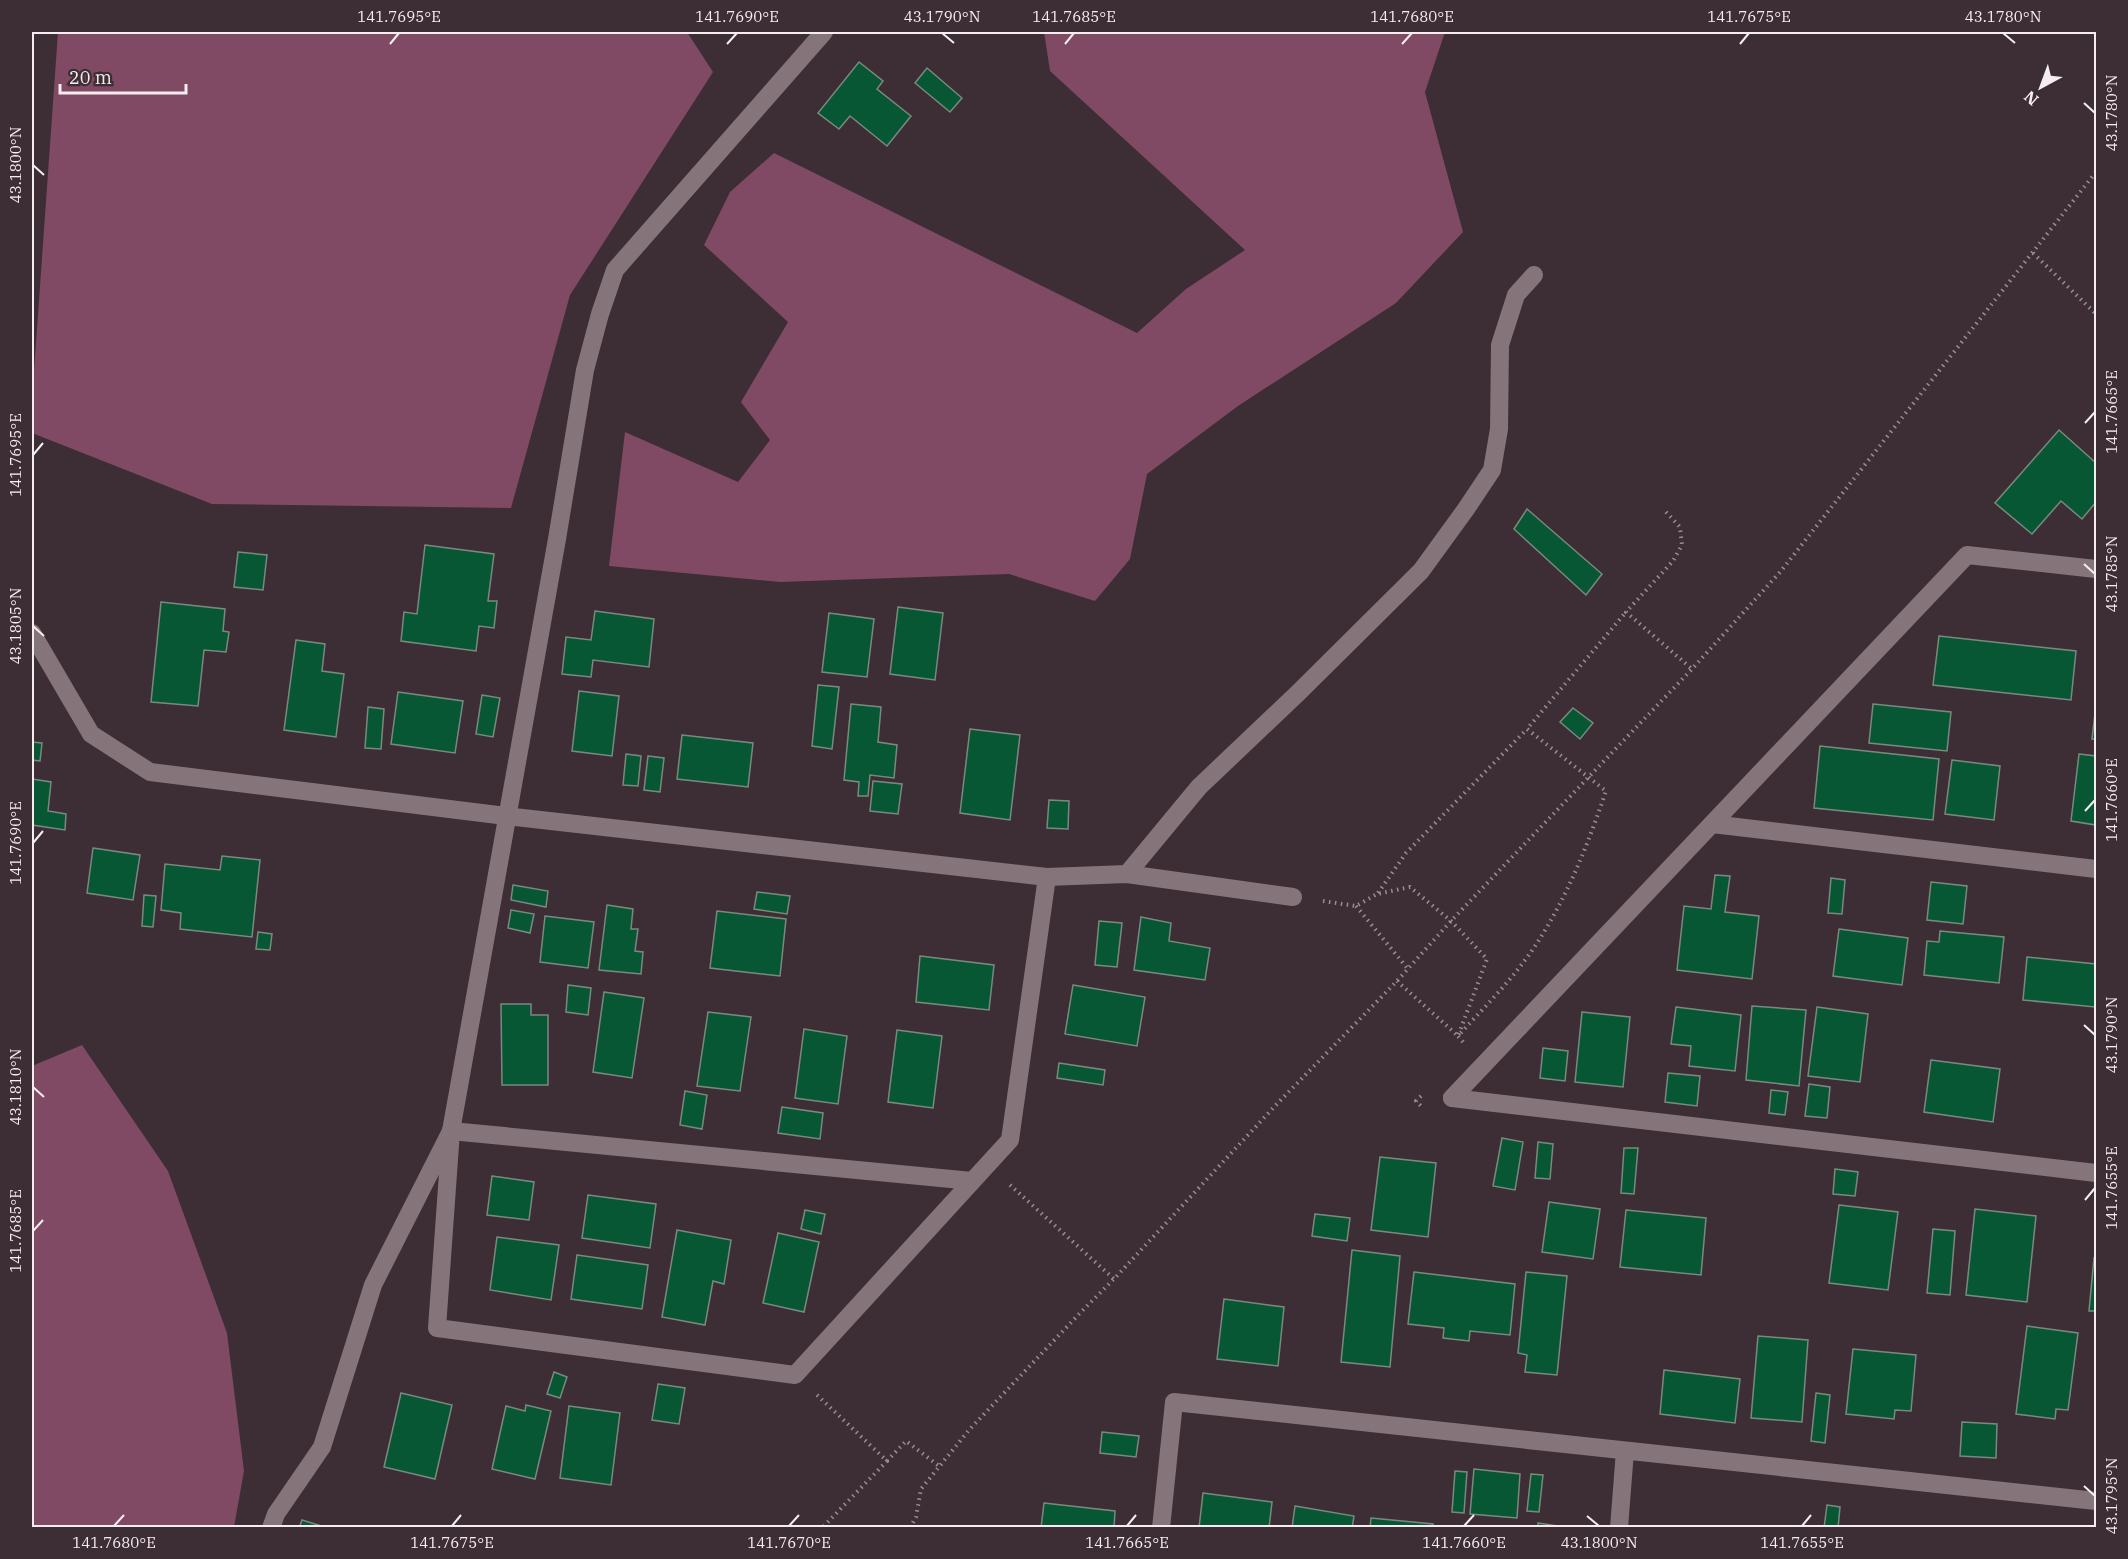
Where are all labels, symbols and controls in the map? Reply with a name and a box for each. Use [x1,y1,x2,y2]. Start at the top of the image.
text: 141.7695°E [357,7,441,26]
text: 141.7690°E [695,7,779,26]
text: 43.1790°N [904,7,980,26]
text: 141.7685°E [1032,7,1116,26]
text: 141.7680°E [1370,7,1454,26]
text: 141.7675°E [1707,7,1791,26]
text: 43.1780°N [1965,7,2041,26]
scale bar [60,57,186,95]
north arrow [2011,57,2071,117]
text: 20 m [69,66,112,89]
text: 43.1780°N [2102,75,2121,151]
text: N [2020,87,2042,110]
text: 43.1800°N [6,127,25,203]
text: 141.7665°E [2102,370,2121,454]
text: 141.7695°E [6,413,25,497]
text: 43.1785°N [2102,536,2121,612]
text: 43.1805°N [6,588,25,664]
text: 141.7660°E [2102,758,2121,842]
text: 141.7690°E [6,801,25,885]
text: 43.1790°N [2102,997,2121,1073]
text: 43.1810°N [6,1049,25,1125]
text: 141.7655°E [2102,1146,2121,1230]
text: 141.7685°E [6,1189,25,1273]
text: 43.1795°N [2102,1458,2121,1534]
text: 141.7680°E [72,1533,156,1552]
text: 141.7675°E [410,1533,494,1552]
text: 141.7670°E [747,1533,831,1552]
text: 141.7665°E [1085,1533,1169,1552]
text: 141.7660°E [1422,1533,1506,1552]
text: 43.1800°N [1561,1533,1637,1552]
text: 141.7655°E [1760,1533,1844,1552]

